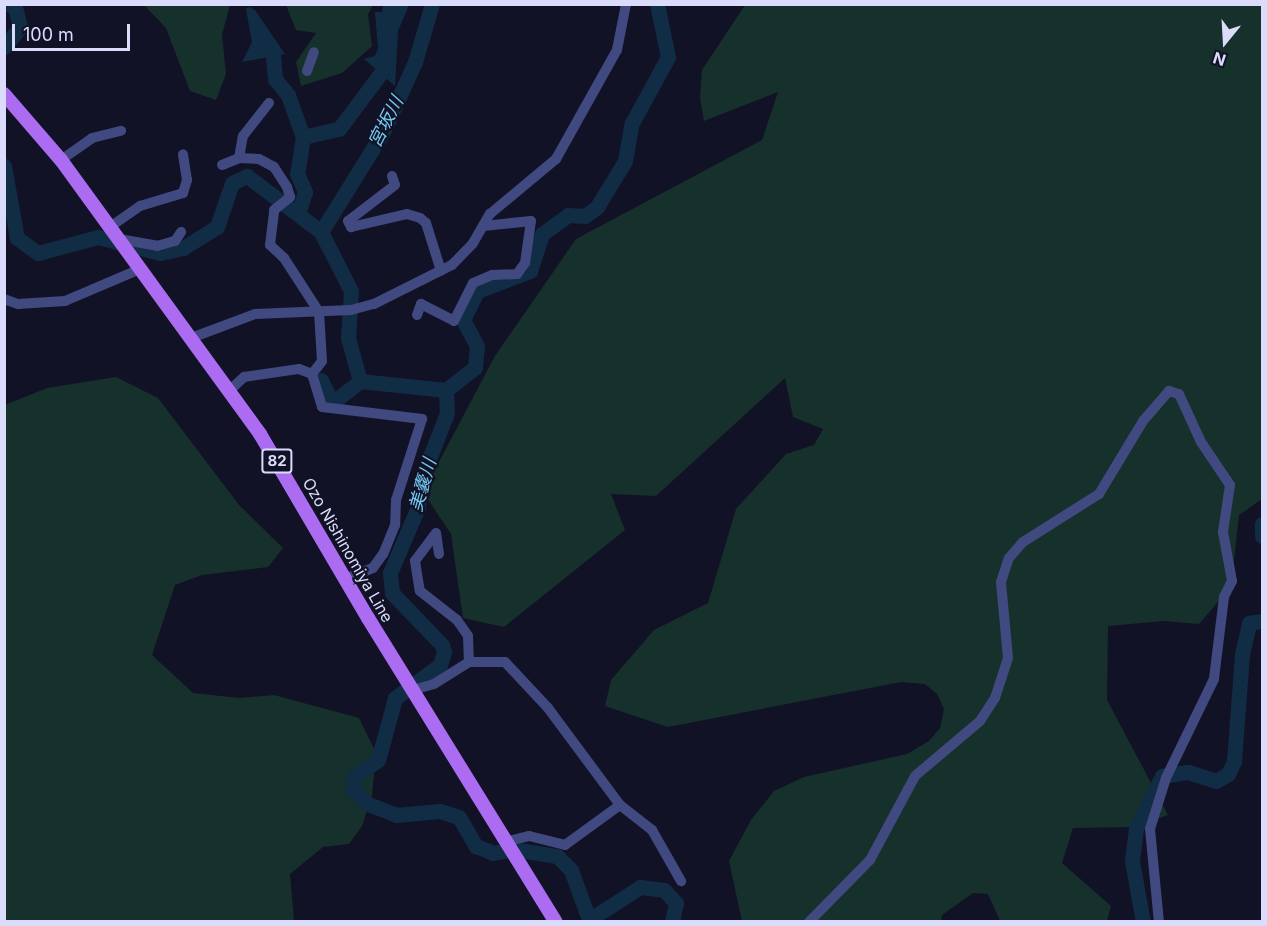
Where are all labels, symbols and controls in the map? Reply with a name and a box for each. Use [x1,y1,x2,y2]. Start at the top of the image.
scale bar [15,12,134,50]
north arrow [1195,12,1255,72]
text: 100 m [23,24,74,45]
text: N [1211,48,1228,71]
water label: 宮坂川 [364,93,408,151]
road number: 82 [260,449,294,473]
water label: 美嚢川 [405,456,441,514]
street label: Ozo Nishinomiya Line [299,474,397,626]

